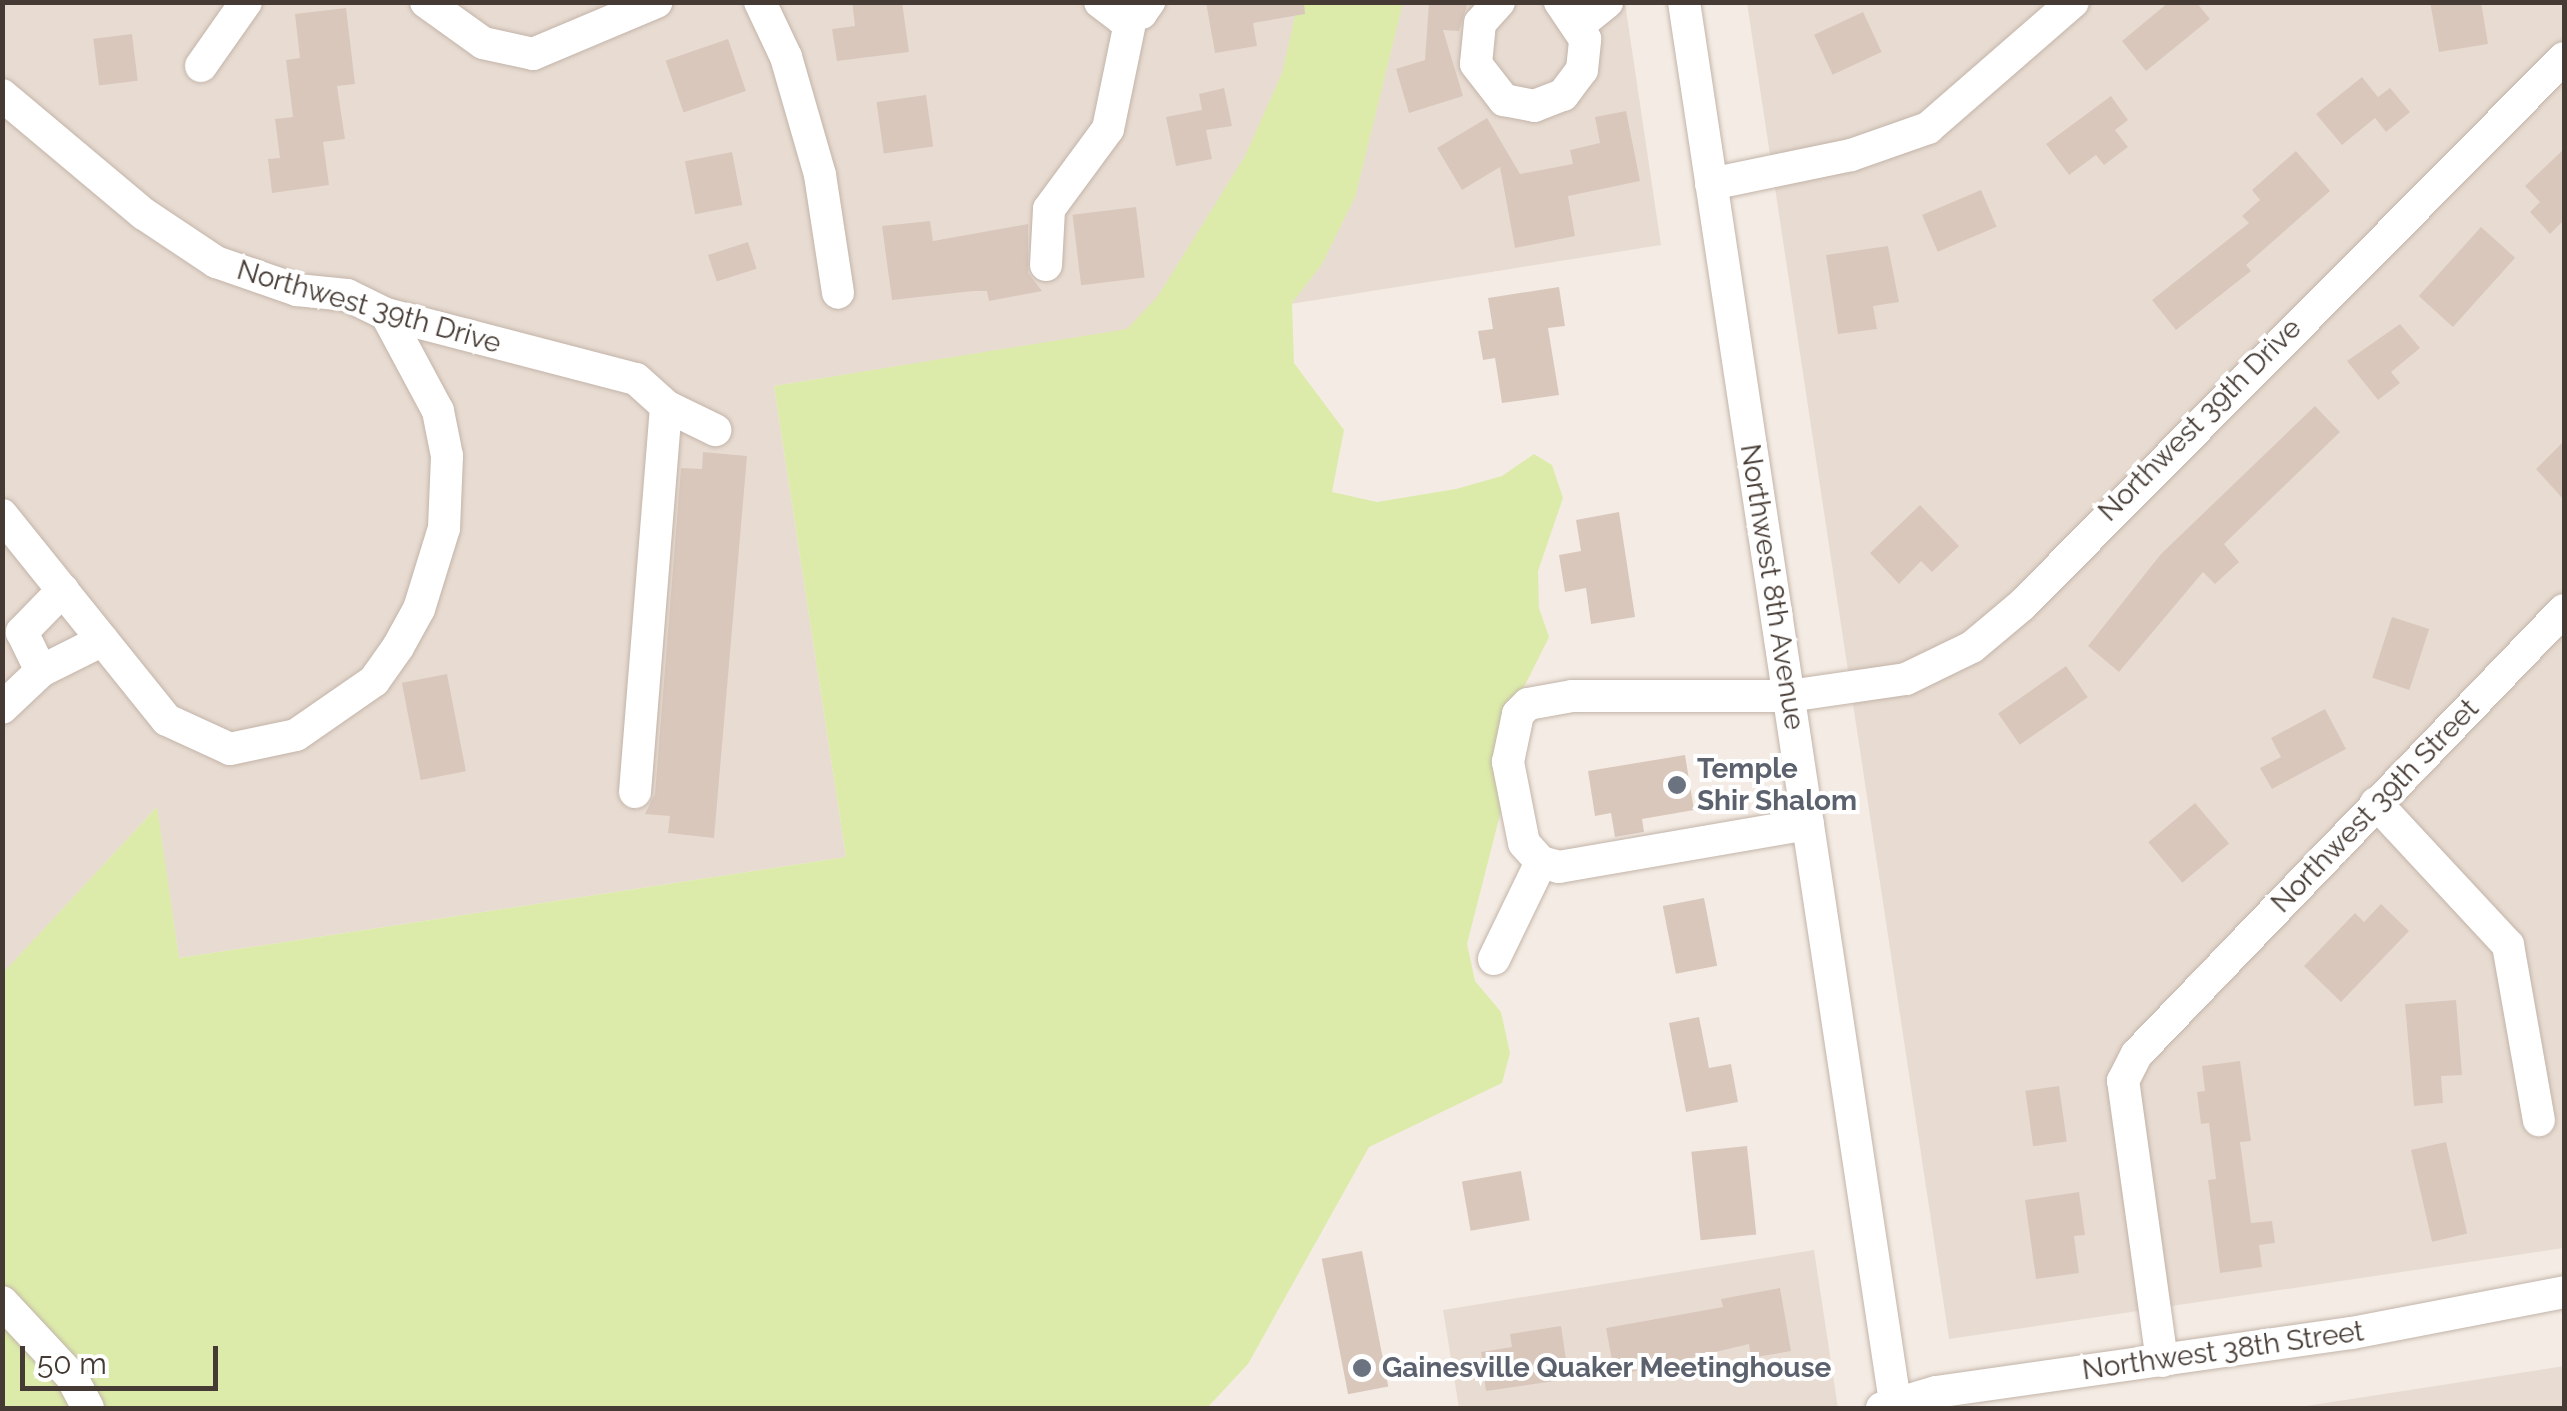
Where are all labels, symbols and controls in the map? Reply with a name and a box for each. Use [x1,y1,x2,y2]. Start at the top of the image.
street label: Northwest 39th Drive [233,253,505,361]
street label: Northwest 39th Drive [2092,312,2308,528]
street label: Northwest 8th Avenue [1733,441,1811,733]
street label: Northwest 39th Street [2264,692,2486,920]
place label: Temple Shir Shalom [1697,752,1858,818]
marker: Temple Shir Shalom [1666,774,1688,796]
street label: Northwest 38th Street [2080,1315,2366,1387]
scale bar [25,1326,222,1388]
text: 50 m [37,1346,107,1381]
place label: Gainesville Quaker Meetinghouse [1382,1351,1832,1385]
marker: Gainesville Quaker Meetinghouse [1351,1357,1373,1379]

